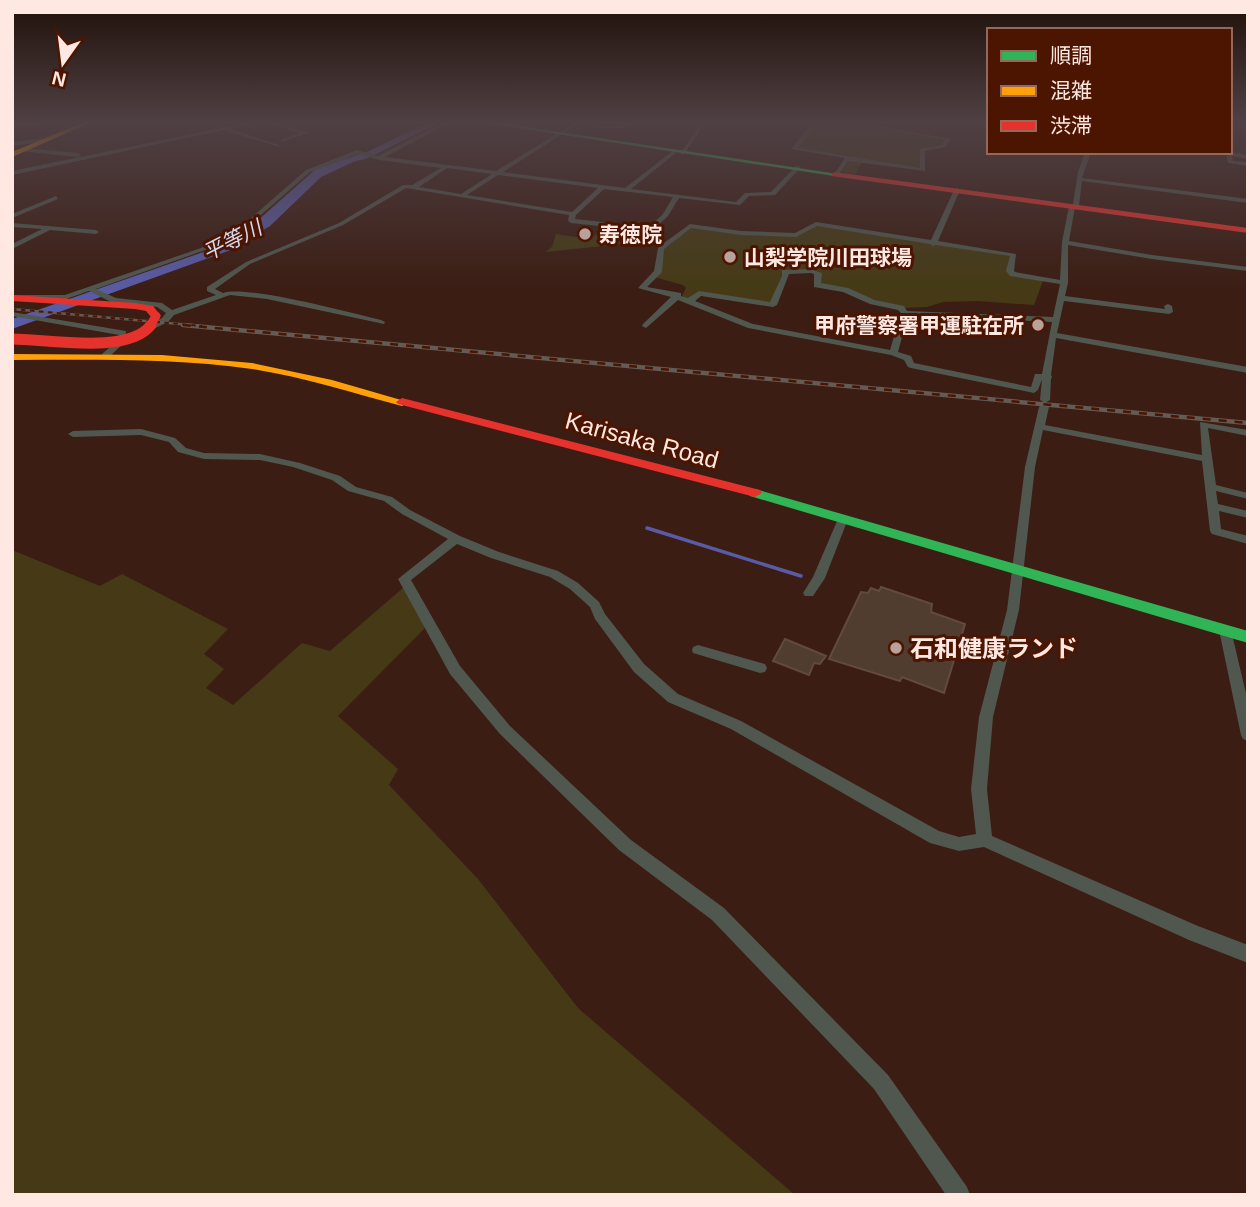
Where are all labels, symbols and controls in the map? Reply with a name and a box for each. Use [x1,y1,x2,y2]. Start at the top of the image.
north arrow [28,28,98,98]
legend [987,28,1232,154]
text: 順調 [1050,44,1092,67]
text: N [50,67,68,91]
text: 混雑 [1050,79,1092,102]
text: 渋滞 [1050,114,1092,137]
water label: 平等川 [199,215,267,265]
place label: 寿徳院 [599,223,662,246]
marker: 寿徳院 [577,226,593,242]
place label: 山梨学院川田球場 [744,246,912,269]
marker: 山梨学院川田球場 [722,249,738,265]
place label: 甲府警察署甲運駐在所 [814,314,1024,337]
marker: 甲府警察署甲運駐在所 [1030,317,1046,333]
street label: Karisaka Road [562,407,722,473]
place label: 石和健康ランド [910,635,1078,662]
marker: 石和健康ランド [888,640,904,656]

